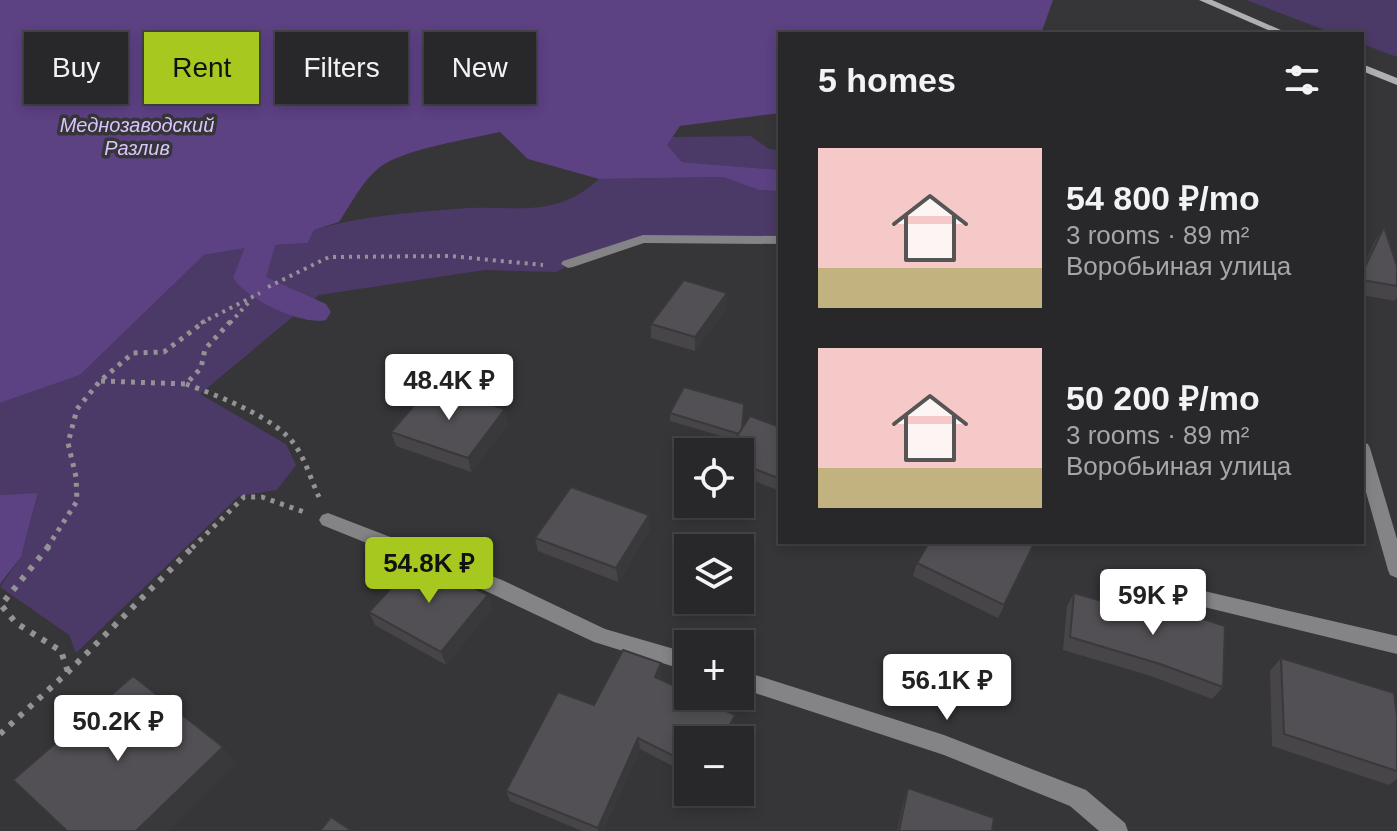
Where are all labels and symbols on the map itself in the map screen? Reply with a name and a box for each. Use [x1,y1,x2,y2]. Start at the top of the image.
water label: Меднозаводский Разлив [60,114,214,159]
pin: 48.4K ₽ [375,354,523,422]
pin: 54.8K ₽ [355,537,503,605]
pin: 59K ₽ [1097,569,1209,637]
pin: 56.1K ₽ [873,654,1021,722]
pin: 50.2K ₽ [44,695,192,763]

